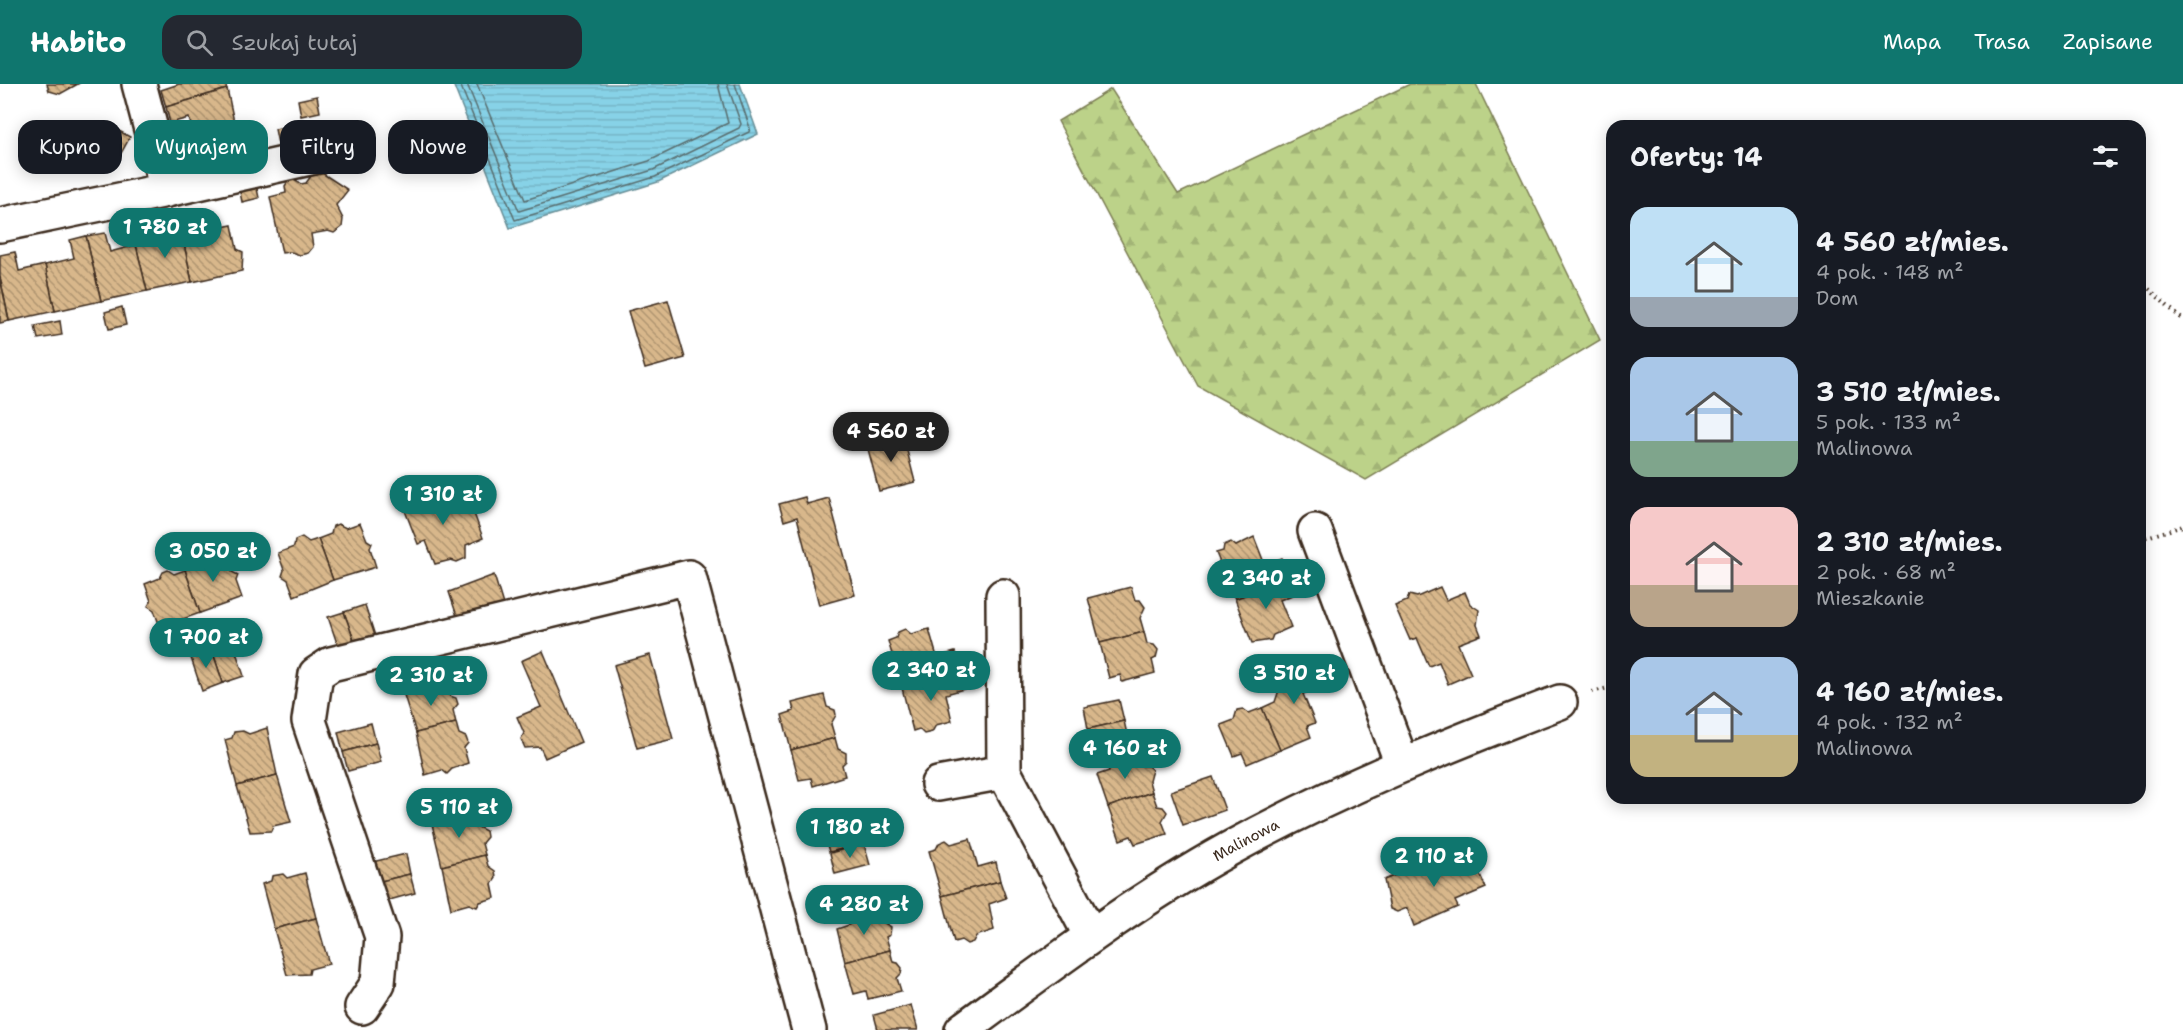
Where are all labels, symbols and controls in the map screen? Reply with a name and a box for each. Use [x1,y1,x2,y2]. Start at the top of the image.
search box [162,15,582,69]
text: Habito [30,23,126,61]
icon: search [183,26,216,59]
text: Szukaj tutaj [231,28,357,57]
text: Mapa [1883,28,1941,56]
text: Trasa [1974,28,2030,56]
text: Zapisane [2063,28,2153,56]
chip: Kupno [18,120,122,174]
chip: Wynajem [134,120,268,174]
chip: Filtry [280,120,376,174]
chip: Nowe [388,120,488,174]
text: Oferty: 14 [1630,139,1763,174]
icon: filters [2089,140,2122,173]
pin: 1 780 zł [103,208,227,259]
text: 1 780 zł [123,214,207,240]
text: 4 560 zł/mies. [1816,224,2009,259]
icon: home [1678,231,1750,303]
text: 4 pok. · 148 m² [1816,259,1964,285]
text: Dom [1816,285,1858,311]
text: 3 510 zł/mies. [1816,374,2001,409]
icon: home [1678,381,1750,453]
text: 5 pok. · 133 m² [1816,409,1961,435]
pin: 4 560 zł [829,412,953,463]
text: 4 560 zł [847,418,935,444]
text: Malinowa [1816,435,1912,461]
pin: 1 310 zł [381,475,505,526]
text: 1 310 zł [404,481,482,507]
text: 2 310 zł/mies. [1816,524,2003,559]
icon: home [1678,531,1750,603]
pin: 3 050 zł [151,532,275,583]
text: 3 050 zł [169,538,257,564]
pin: 2 340 zł [1204,559,1328,610]
text: 2 pok. · 68 m² [1816,559,1956,585]
text: 2 340 zł [1221,565,1311,591]
text: Mieszkanie [1816,585,1925,611]
pin: 1 700 zł [144,618,268,669]
text: 1 700 zł [164,624,248,650]
pin: 2 340 zł [869,651,993,702]
pin: 3 510 zł [1232,654,1356,705]
pin: 2 310 zł [369,656,493,707]
text: 2 340 zł [886,657,976,683]
text: 3 510 zł [1253,660,1335,686]
text: 2 310 zł [389,662,473,688]
text: 4 160 zł/mies. [1816,674,2004,709]
icon: home [1678,681,1750,753]
text: 4 pok. · 132 m² [1816,709,1963,735]
pin: 4 160 zł [1063,729,1187,780]
text: 4 160 zł [1083,735,1167,761]
text: Malinowa [1816,735,1912,761]
pin: 5 110 zł [397,788,521,839]
text: 5 110 zł [420,794,498,820]
pin: 1 180 zł [788,808,912,859]
text: 1 180 zł [810,814,890,840]
street label: Malinowa [1209,814,1283,866]
pin: 2 110 zł [1372,837,1496,888]
text: 2 110 zł [1394,843,1474,869]
pin: 4 280 zł [802,885,926,936]
text: 4 280 zł [819,891,909,917]

